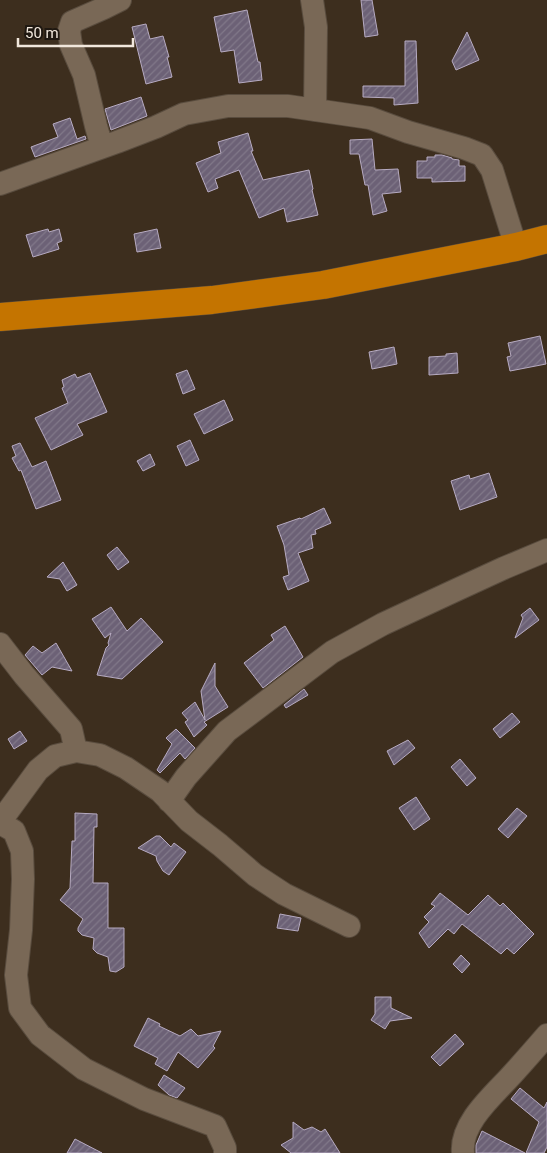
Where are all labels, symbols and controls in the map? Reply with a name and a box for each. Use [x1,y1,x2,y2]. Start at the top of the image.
scale bar [18,15,132,47]
text: 50 m [25,24,59,42]

